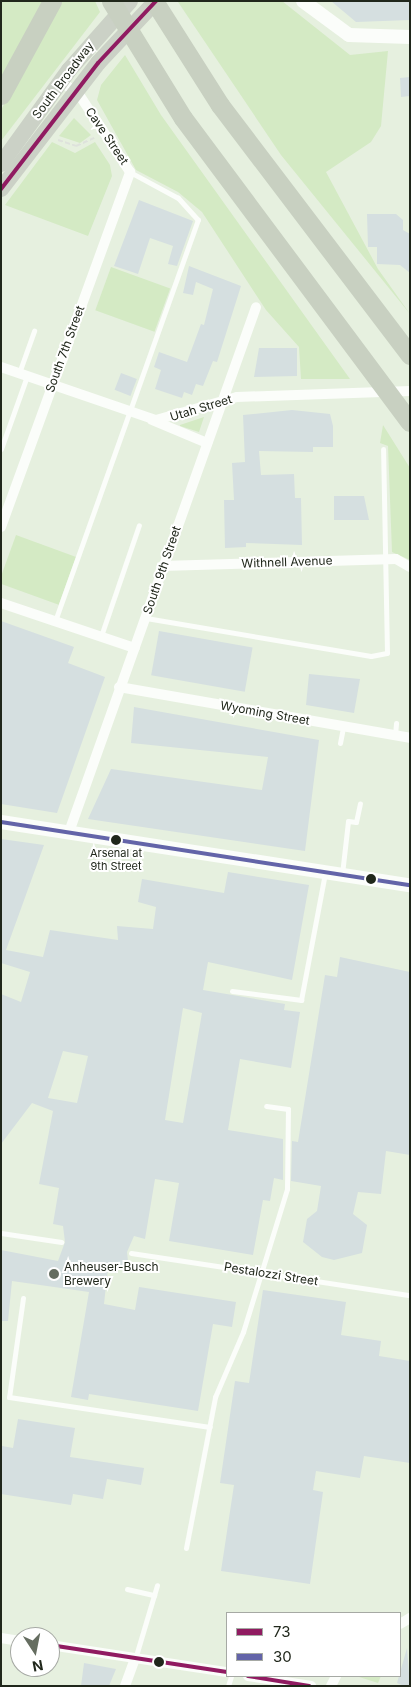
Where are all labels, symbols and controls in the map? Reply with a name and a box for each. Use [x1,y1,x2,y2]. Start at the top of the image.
street label: South Broadway [29,38,97,122]
street label: Cave Street [83,105,131,167]
street label: South 7th Street [43,304,87,394]
street label: Utah Street [168,392,234,424]
street label: South 9th Street [140,524,184,616]
street label: Withnell Avenue [241,553,333,571]
street label: Wyoming Street [219,698,311,728]
marker: Arsenal at 9th Street [111,835,121,845]
place label: Arsenal at 9th Street [90,847,142,873]
unlabelled marker [366,874,376,884]
street label: Pestalozzi Street [223,1259,319,1289]
place label: Anheuser-Busch Brewery [64,1260,159,1288]
marker: Anheuser-Busch Brewery [48,1268,60,1280]
legend [226,1612,401,1677]
text: 73 [273,1622,291,1641]
north arrow [10,1627,60,1677]
text: 30 [273,1647,292,1666]
text: N [31,1657,45,1676]
unlabelled marker [154,1657,164,1667]

